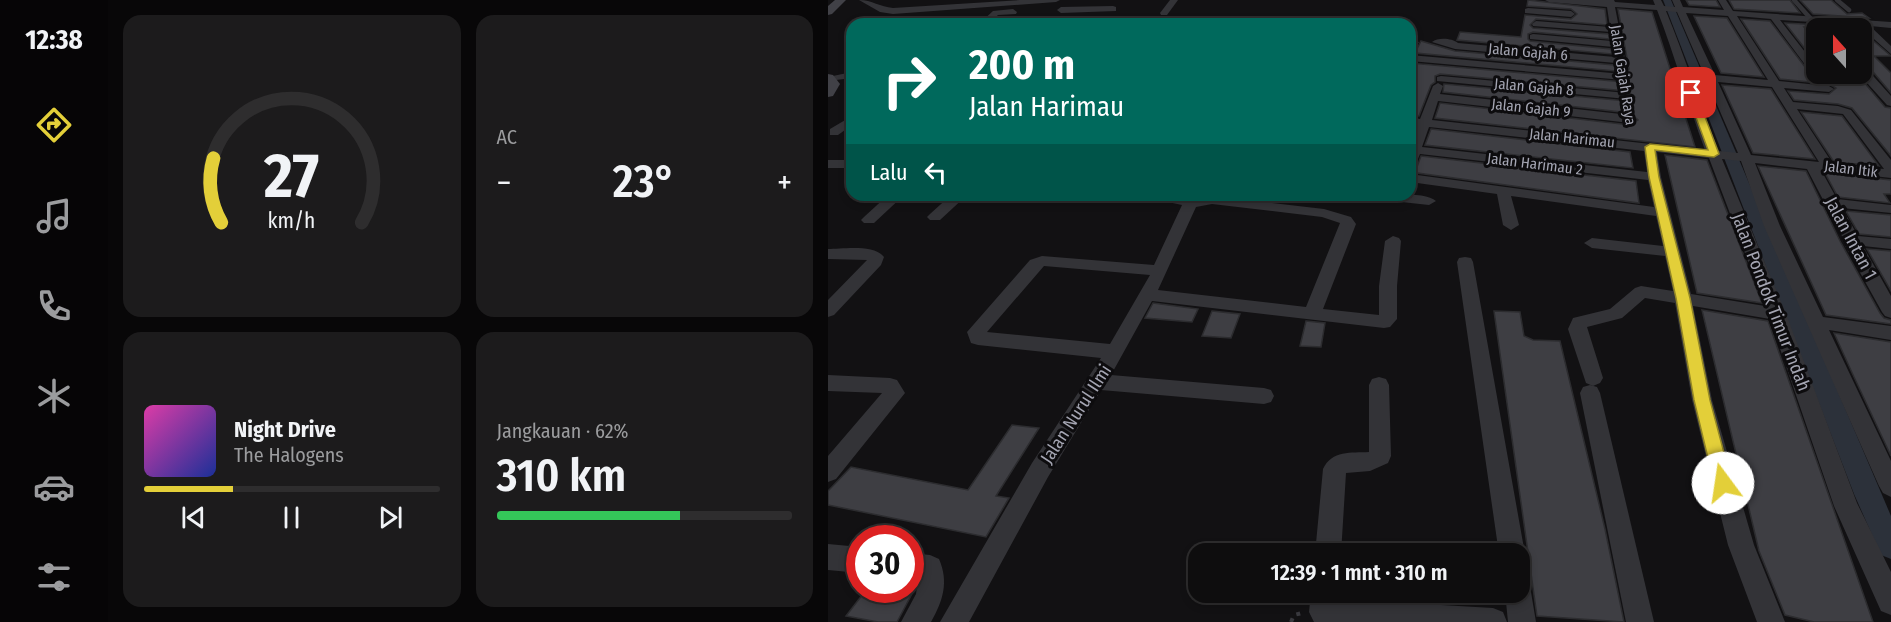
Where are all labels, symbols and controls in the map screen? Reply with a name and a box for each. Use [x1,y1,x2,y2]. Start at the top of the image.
north arrow [1806,18,1872,84]
map controls [1806,18,1872,84]
text: 12:38 [25,24,83,56]
street label: Jalan Gajah Raya [1606,24,1640,126]
text: 200 m [969,40,1075,90]
street label: Jalan Gajah 6 [1487,40,1569,64]
icon: right [870,42,948,120]
pin [1665,67,1716,118]
street label: Jalan Gajah 8 [1493,75,1575,99]
icon: arrive [1674,76,1707,109]
text: Jalan Harimau [969,91,1124,123]
street label: Jalan Gajah 9 [1490,95,1572,121]
icon: directions [33,104,75,146]
text: AC [497,125,517,149]
street label: Jalan Harimau [1528,125,1616,151]
text: 27 [263,139,319,214]
street label: Jalan Harimau 2 [1486,149,1584,179]
text: 23° [613,155,676,209]
icon: left [919,156,952,189]
street label: Jalan Itik [1823,157,1879,181]
text: Lalu [870,159,907,186]
text: − [497,163,511,203]
text: + [777,163,792,203]
street label: Jalan Intan 1 [1820,193,1882,283]
icon: music [33,195,75,237]
text: km/h [268,208,316,234]
street label: Jalan Pondok Timur Indah [1727,210,1815,394]
icon: phone [33,285,75,327]
street label: Jalan Nurul Ilmi [1036,360,1116,468]
icon: climate [33,375,75,417]
text: Night Drive [234,416,336,443]
text: Jangkauan · 62% [497,419,628,443]
text: The Halogens [234,443,344,467]
text: 310 km [497,449,626,503]
position arrow [1691,451,1755,515]
icon: car [33,466,75,508]
icon: previous [177,501,210,534]
icon: pause [275,501,308,534]
icon: next [374,501,407,534]
speed limit sign: 30 [846,525,924,603]
icon: filters [33,556,75,598]
text: 12:39 · 1 mnt · 310 m [1270,559,1448,586]

